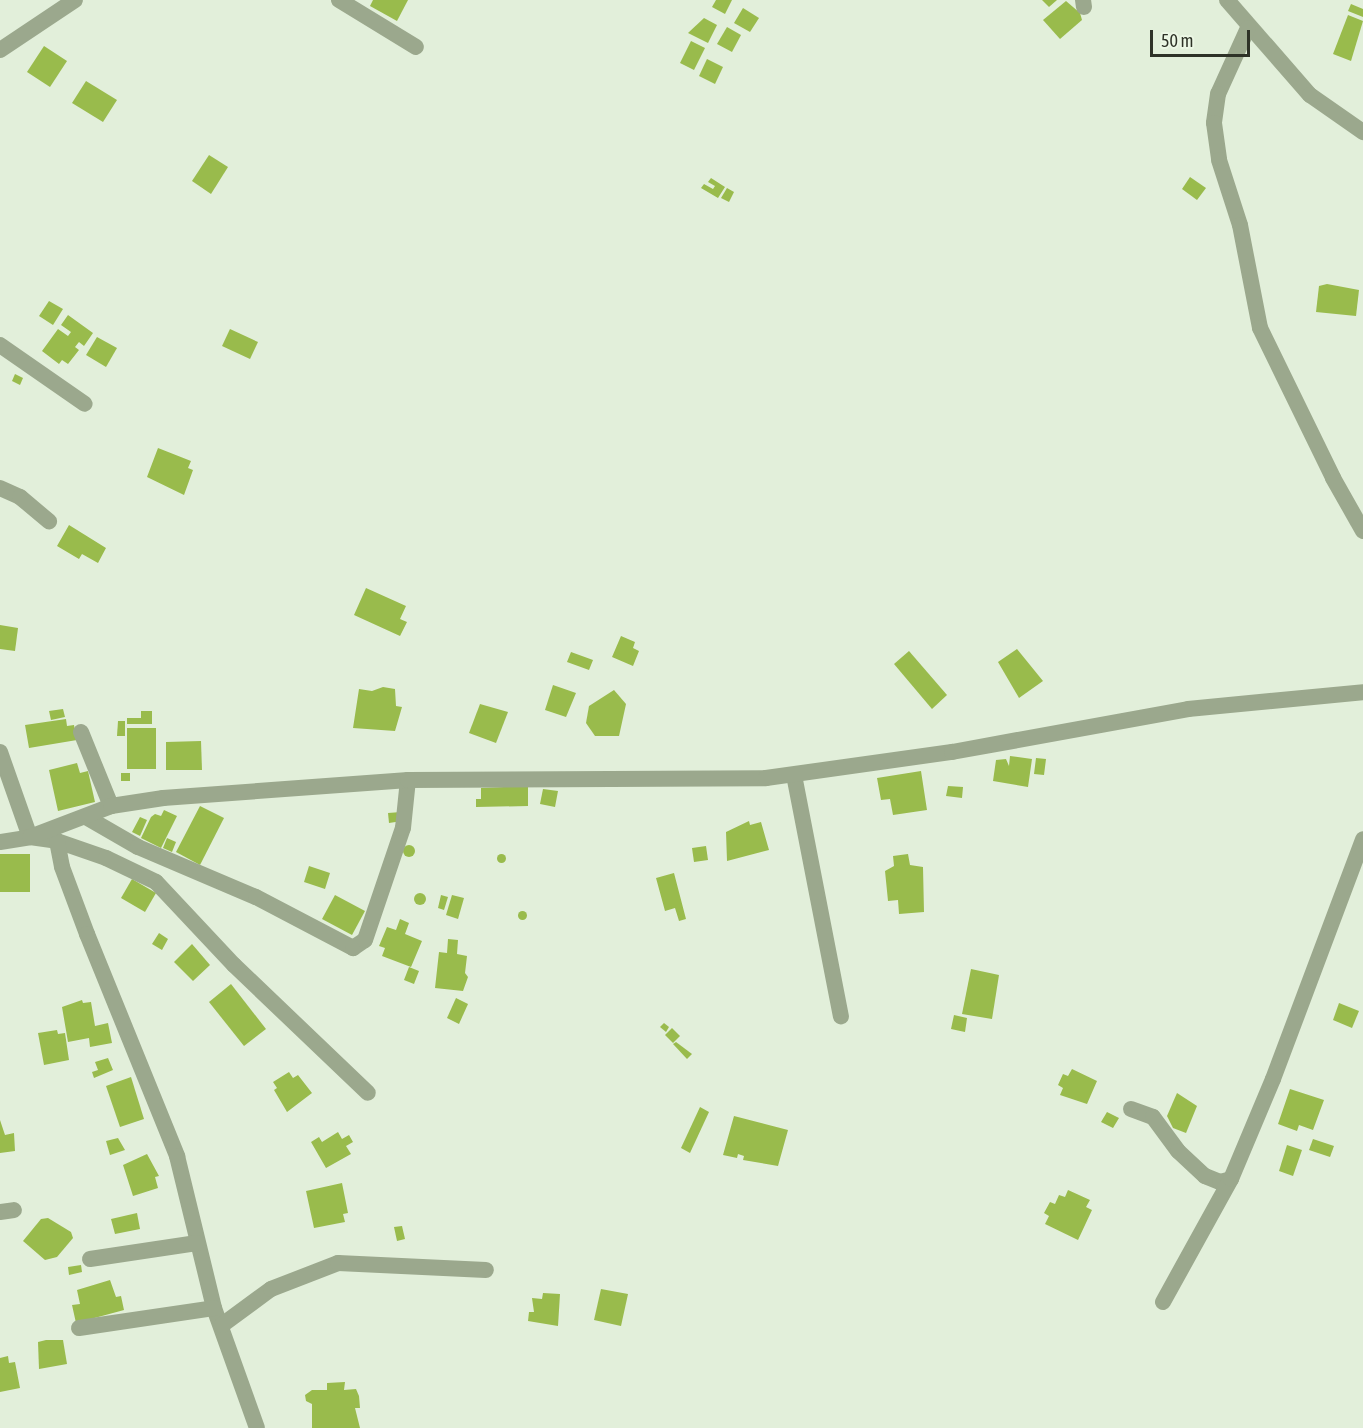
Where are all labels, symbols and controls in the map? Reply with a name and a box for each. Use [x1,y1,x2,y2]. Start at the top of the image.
scale bar [1153,18,1254,56]
text: 50 m [1161,30,1193,51]

